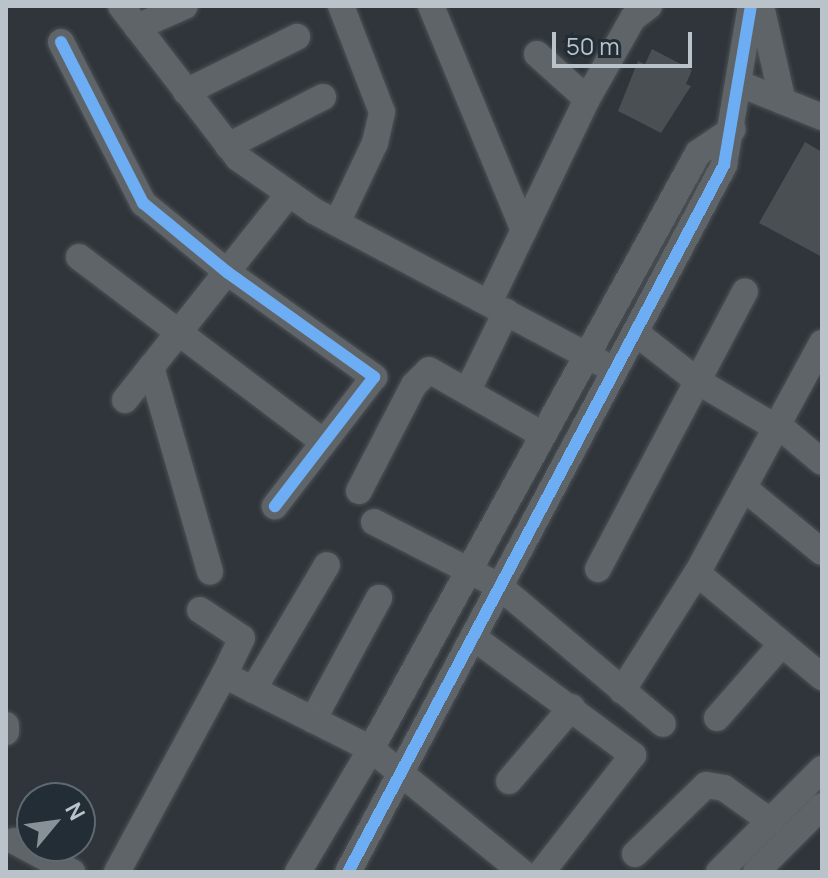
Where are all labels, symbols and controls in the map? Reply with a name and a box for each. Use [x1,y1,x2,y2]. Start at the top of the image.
scale bar [556,16,696,66]
text: 50 m [566,29,620,62]
north arrow [16,782,96,862]
text: N [58,797,92,826]

